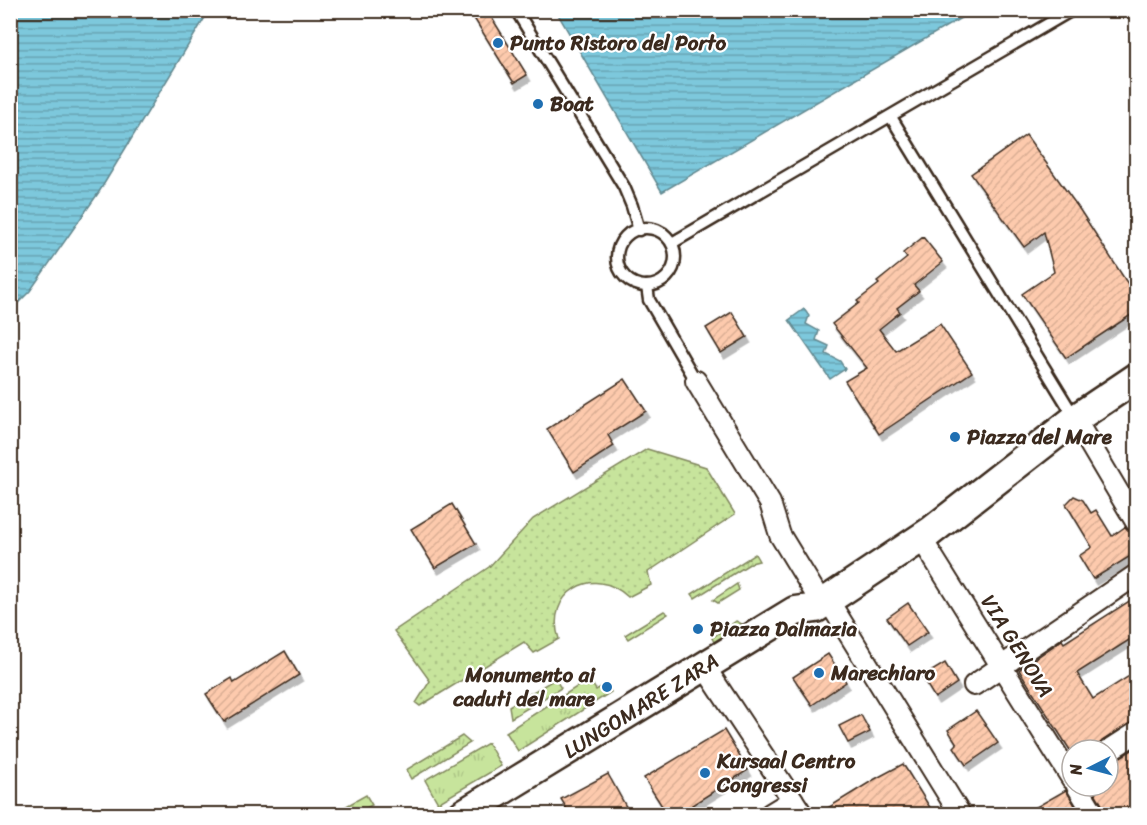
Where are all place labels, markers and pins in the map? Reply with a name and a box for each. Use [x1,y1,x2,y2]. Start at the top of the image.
place label: Punto Ristoro del Porto [510,24,726,62]
marker: Punto Ristoro del Porto [491,36,505,50]
place label: Boat [550,85,594,123]
marker: Boat [531,97,545,111]
place label: Piazza del Mare [967,418,1113,456]
marker: Piazza del Mare [948,430,962,444]
place label: Piazza Dalmazia [710,610,858,648]
marker: Piazza Dalmazia [691,622,705,636]
place label: Marechiaro [830,654,936,692]
place label: Monumento ai caduti del mare [452,656,596,718]
marker: Marechiaro [812,666,826,680]
marker: Monumento ai caduti del mare [600,680,614,694]
place label: Kursaal Centro Congressi [716,742,856,804]
marker: Kursaal Centro Congressi [698,766,712,780]

